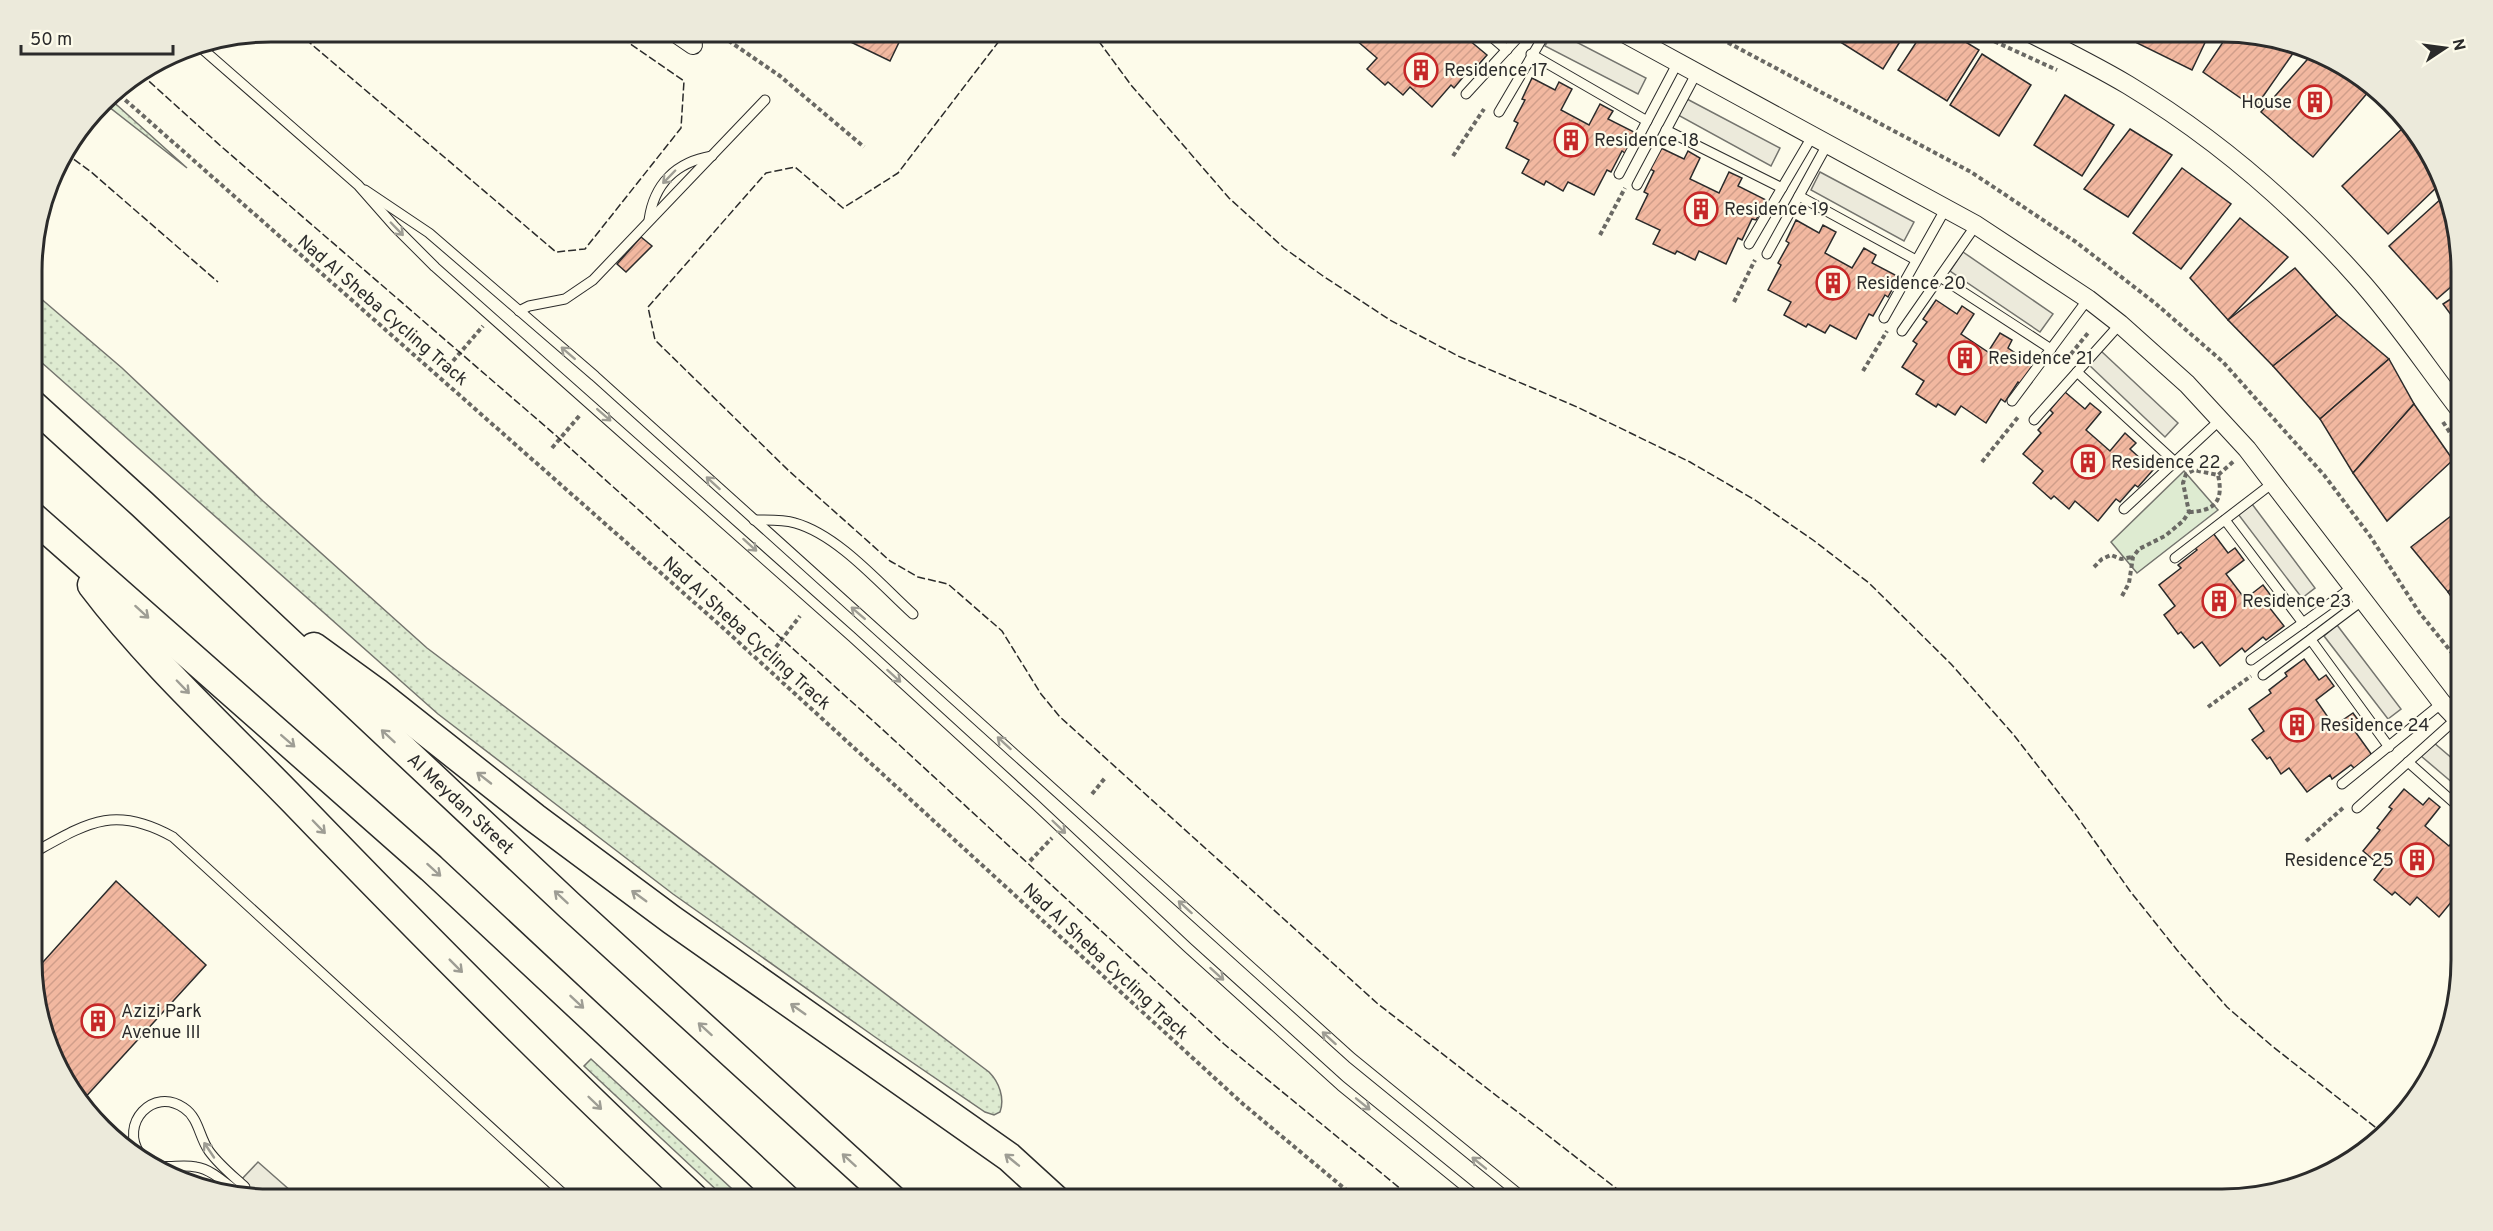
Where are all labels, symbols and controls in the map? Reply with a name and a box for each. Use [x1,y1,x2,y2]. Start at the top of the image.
scale bar [21,18,172,56]
north arrow [2415,18,2475,78]
text: 50 m [30,29,72,52]
text: N [2447,37,2469,53]
building icon: Residence 17 [1403,52,1439,88]
place label: Residence 17 [1444,60,1548,83]
building icon: House [2297,84,2333,120]
place label: House [2241,92,2292,115]
building icon: Residence 18 [1553,122,1589,158]
place label: Residence 18 [1594,130,1699,153]
one-way arrow [661,169,676,184]
building icon: Residence 19 [1683,191,1719,227]
place label: Residence 19 [1724,199,1829,222]
one-way arrow [389,222,404,237]
street label: Nad Al Sheba Cycling Track [292,231,472,392]
building icon: Residence 20 [1815,265,1851,301]
place label: Residence 20 [1856,273,1966,296]
building icon: Residence 21 [1947,340,1983,376]
one-way arrow [561,346,576,360]
place label: Residence 21 [1988,348,2093,371]
one-way arrow [596,408,611,422]
building icon: Residence 22 [2070,444,2106,480]
place label: Residence 22 [2111,452,2221,475]
one-way arrow [705,476,720,490]
one-way arrow [742,538,757,552]
street label: Nad Al Sheba Cycling Track [657,552,835,716]
building icon: Residence 23 [2201,583,2237,619]
place label: Residence 23 [2242,591,2351,614]
one-way arrow [134,605,149,619]
one-way arrow [851,606,866,620]
one-way arrow [887,669,902,683]
one-way arrow [176,680,190,695]
building icon: Residence 24 [2279,707,2315,743]
place label: Residence 24 [2320,715,2430,738]
one-way arrow [380,728,395,743]
one-way arrow [280,734,295,748]
one-way arrow [996,736,1011,750]
street label: Al Meydan Street [401,749,518,860]
one-way arrow [476,772,492,784]
one-way arrow [312,820,327,835]
one-way arrow [1052,820,1067,835]
building icon: Residence 25 [2399,842,2435,878]
place label: Residence 25 [2284,850,2394,873]
one-way arrow [426,863,441,877]
street label: Nad Al Sheba Cycling Track [1017,879,1193,1045]
one-way arrow [632,889,648,902]
one-way arrow [554,891,569,905]
one-way arrow [1177,900,1192,914]
one-way arrow [449,959,463,974]
one-way arrow [1210,967,1225,982]
one-way arrow [570,995,585,1009]
place label: Azizi Park Avenue III [121,1001,202,1045]
building icon: Azizi Park Avenue III [80,1003,116,1039]
one-way arrow [790,1003,807,1015]
one-way arrow [698,1022,713,1036]
one-way arrow [1322,1031,1337,1045]
one-way arrow [587,1096,602,1110]
one-way arrow [1355,1097,1370,1111]
one-way arrow [203,1143,215,1159]
one-way arrow [842,1153,857,1167]
one-way arrow [1004,1153,1020,1166]
one-way arrow [1471,1156,1487,1169]

